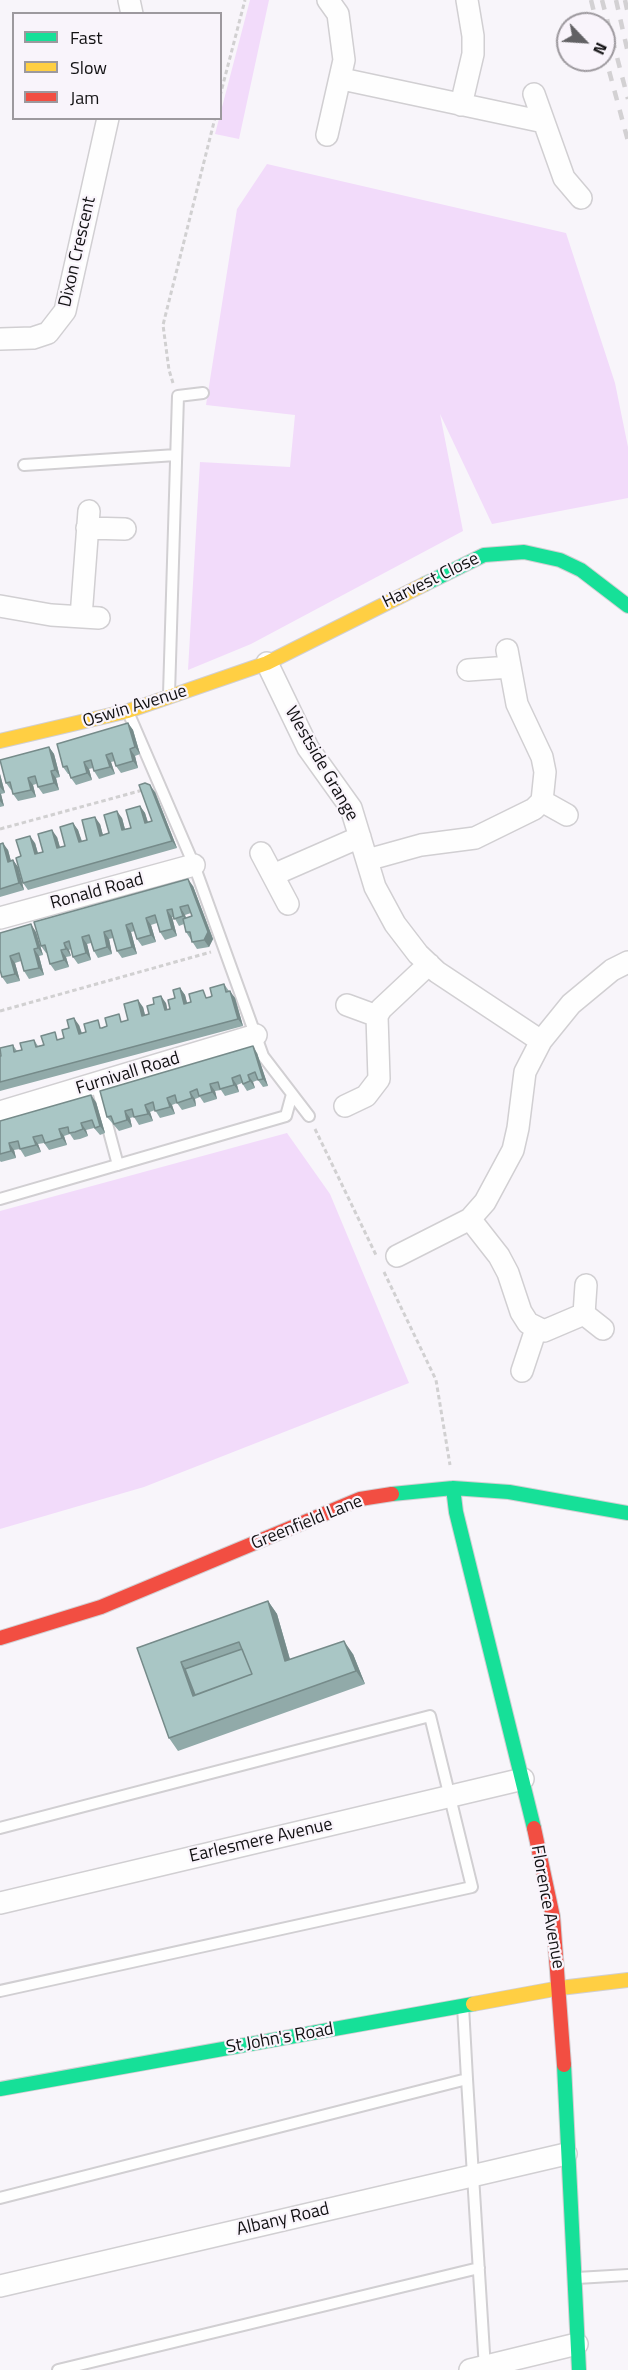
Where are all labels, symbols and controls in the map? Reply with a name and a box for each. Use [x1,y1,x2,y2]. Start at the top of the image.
legend [12,12,222,120]
north arrow [556,12,616,72]
text: Fast [70,24,103,51]
text: N [587,39,614,59]
text: Slow [70,54,107,81]
text: Jam [70,84,99,111]
street label: Dixon Crescent [55,195,101,309]
street label: Harvest Close [379,548,483,614]
street label: Oswin Avenue [80,681,190,733]
street label: Westside Grange [279,703,363,825]
street label: Ronald Road [48,869,146,915]
street label: Furnivall Road [74,1048,182,1100]
street label: Greenfield Lane [248,1491,366,1555]
street label: Earlesmere Avenue [187,1814,335,1868]
street label: Florence Avenue [526,1844,568,1970]
street label: St John's Road [225,2019,335,2059]
street label: Albany Road [235,2199,331,2241]

